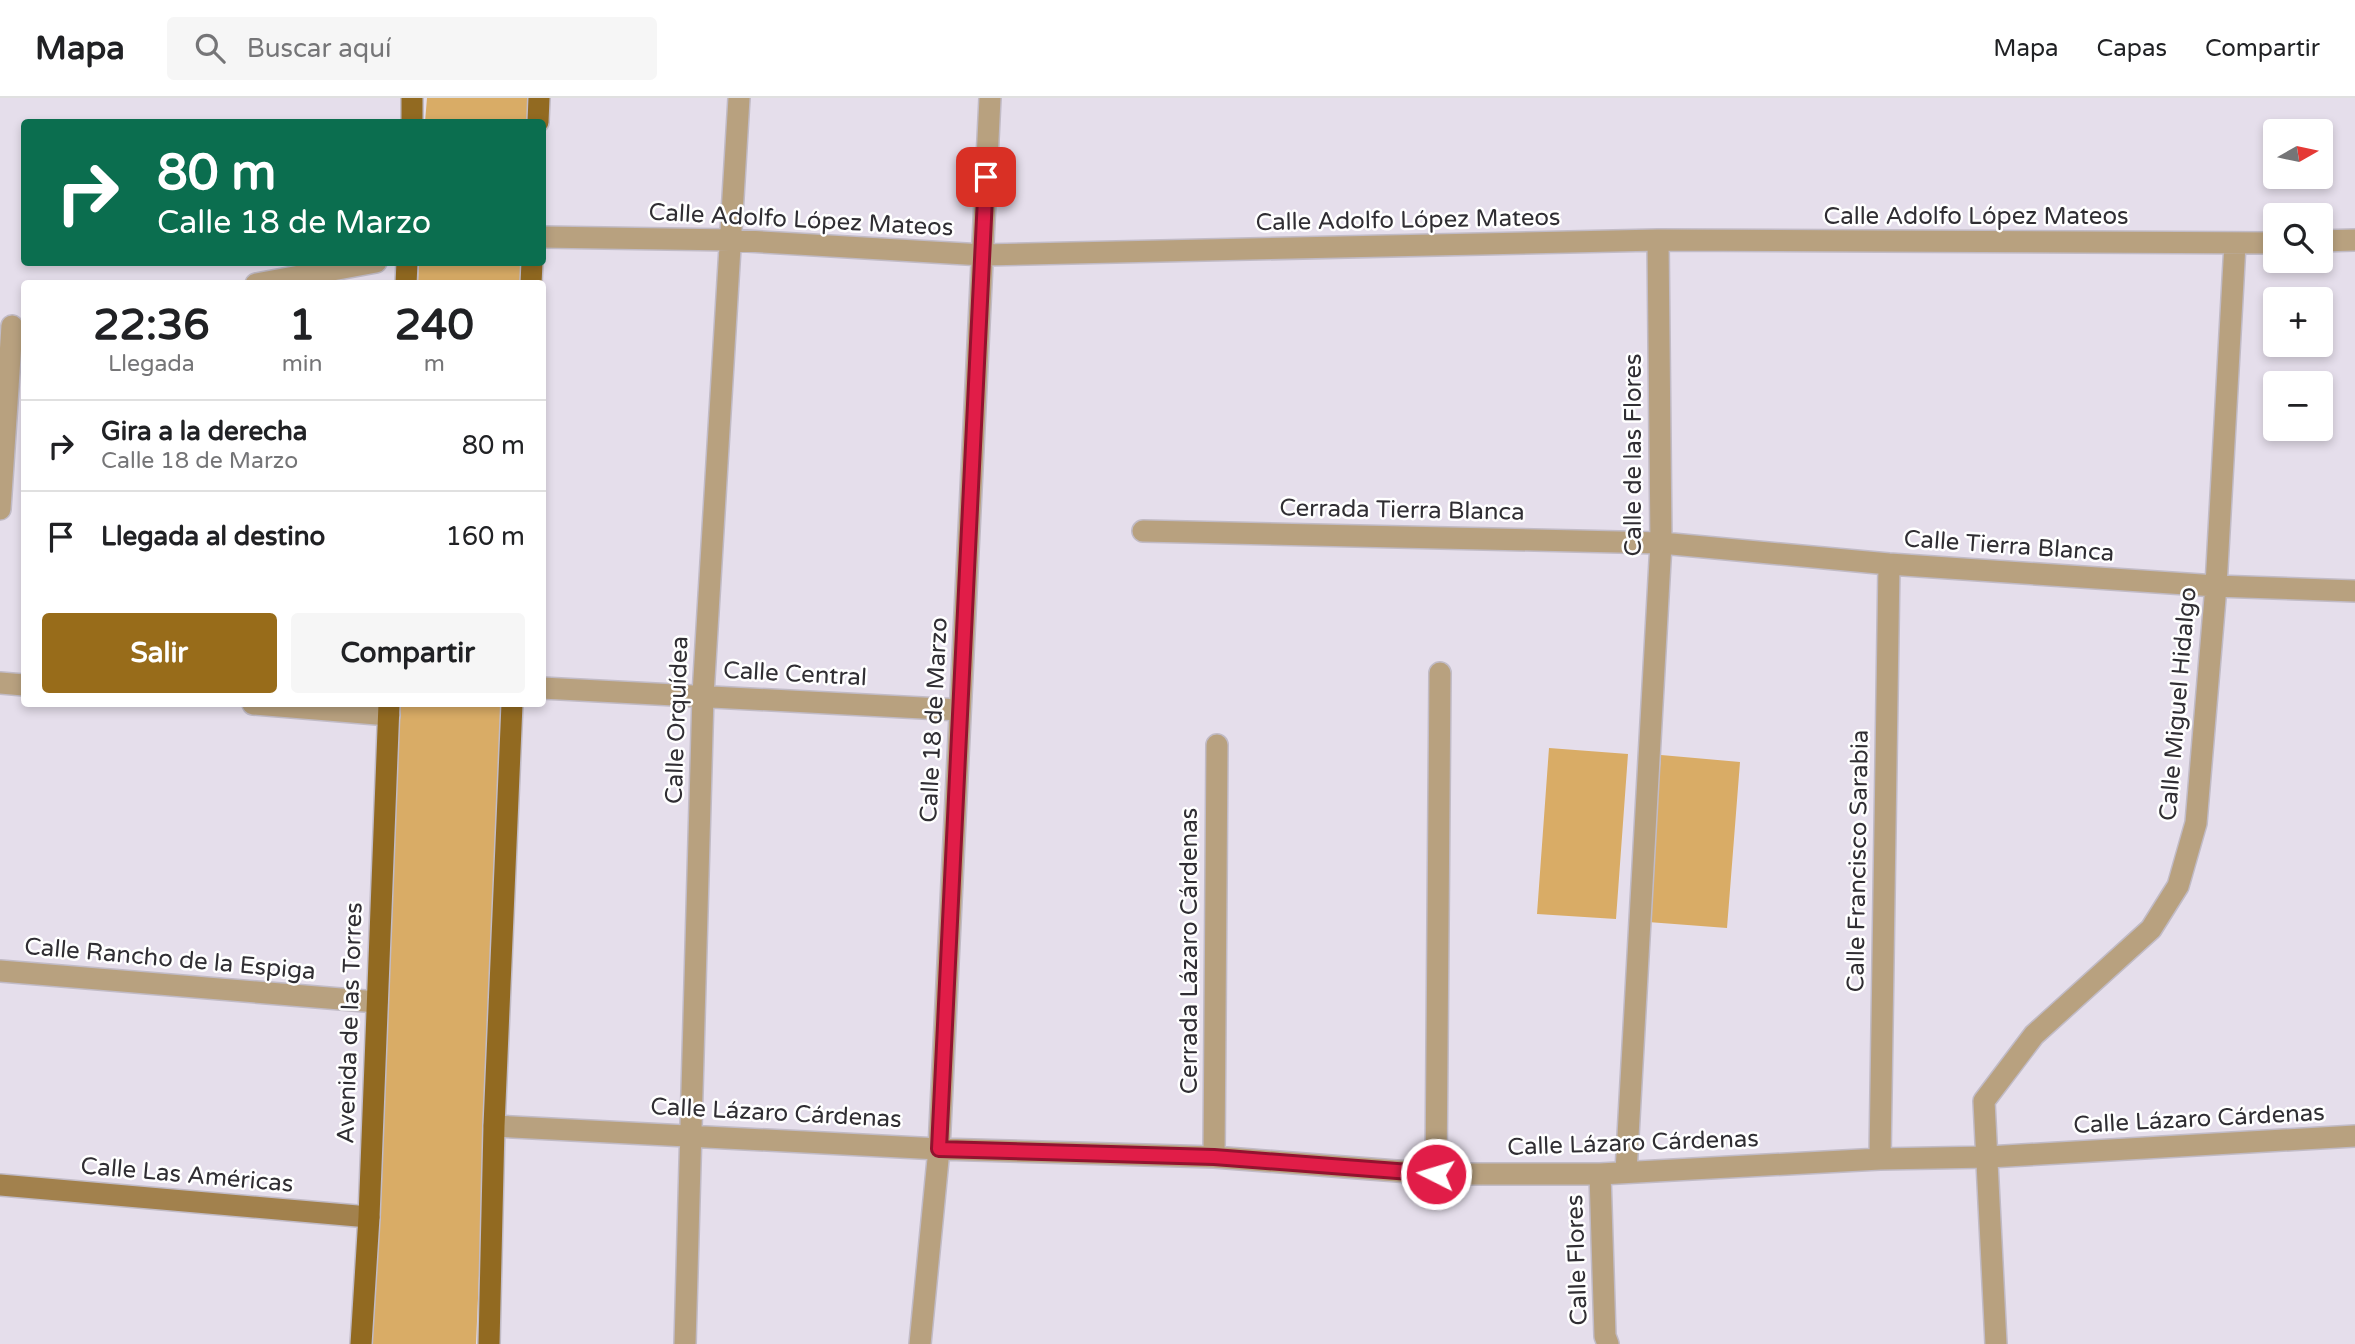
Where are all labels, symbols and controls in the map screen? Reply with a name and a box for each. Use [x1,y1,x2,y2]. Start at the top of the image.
search box [167,17,657,80]
text: Mapa [35,29,125,68]
icon: search [191,29,229,67]
text: Buscar aquí [247,33,391,64]
text: Mapa [1993,34,2059,63]
text: Capas [2097,34,2167,63]
text: Compartir [2205,34,2320,63]
north arrow [2263,119,2333,189]
map controls [2263,119,2333,441]
text: 80 m [157,144,276,203]
icon: right [42,147,133,238]
pin [956,147,1016,207]
icon: arrive [967,158,1005,196]
street label: Calle Adolfo López Mateos [648,198,954,242]
street label: Calle Adolfo López Mateos [1824,202,2129,231]
street label: Calle Adolfo López Mateos [1255,203,1561,237]
button: search [2263,203,2333,273]
text: Calle 18 de Marzo [157,204,431,242]
button: + [2263,287,2333,357]
text: 22:36 [93,300,210,351]
text: 1 [289,300,315,351]
text: 240 [395,300,474,351]
text: Llegada [108,350,195,378]
text: min [282,350,323,378]
text: m [424,350,445,378]
street label: Calle de las Flores [1619,353,1648,557]
button: − [2263,371,2333,441]
text: Gira a la derecha [101,416,307,447]
icon: right [42,427,80,465]
text: 80 m [462,430,525,461]
text: Calle 18 de Marzo [101,447,298,475]
street label: Cerrada Tierra Blanca [1279,493,1525,527]
icon: arrive [42,518,80,556]
text: Llegada al destino [101,521,325,552]
text: 160 m [445,521,525,552]
street label: Calle Tierra Blanca [1903,524,2115,568]
street label: Calle Miguel Hidalgo [2153,586,2203,822]
button: Salir [42,613,277,693]
button: Compartir [291,613,525,693]
street label: Calle 18 de Marzo [914,617,954,823]
street label: Calle Orquídea [660,636,694,804]
street label: Calle Central [722,656,868,692]
street label: Calle Francisco Sarabia [1841,729,1875,993]
street label: Cerrada Lázaro Cárdenas [1175,808,1204,1094]
street label: Avenida de las Torres [331,902,369,1144]
street label: Calle Rancho de la Espiga [23,932,317,986]
street label: Calle Lázaro Cárdenas [650,1092,902,1134]
street label: Calle Lázaro Cárdenas [2073,1098,2325,1140]
street label: Calle Lázaro Cárdenas [1507,1124,1759,1162]
position arrow [1399,1137,1473,1211]
street label: Calle Las Américas [79,1151,295,1199]
street label: Calle Flores [1560,1194,1594,1326]

